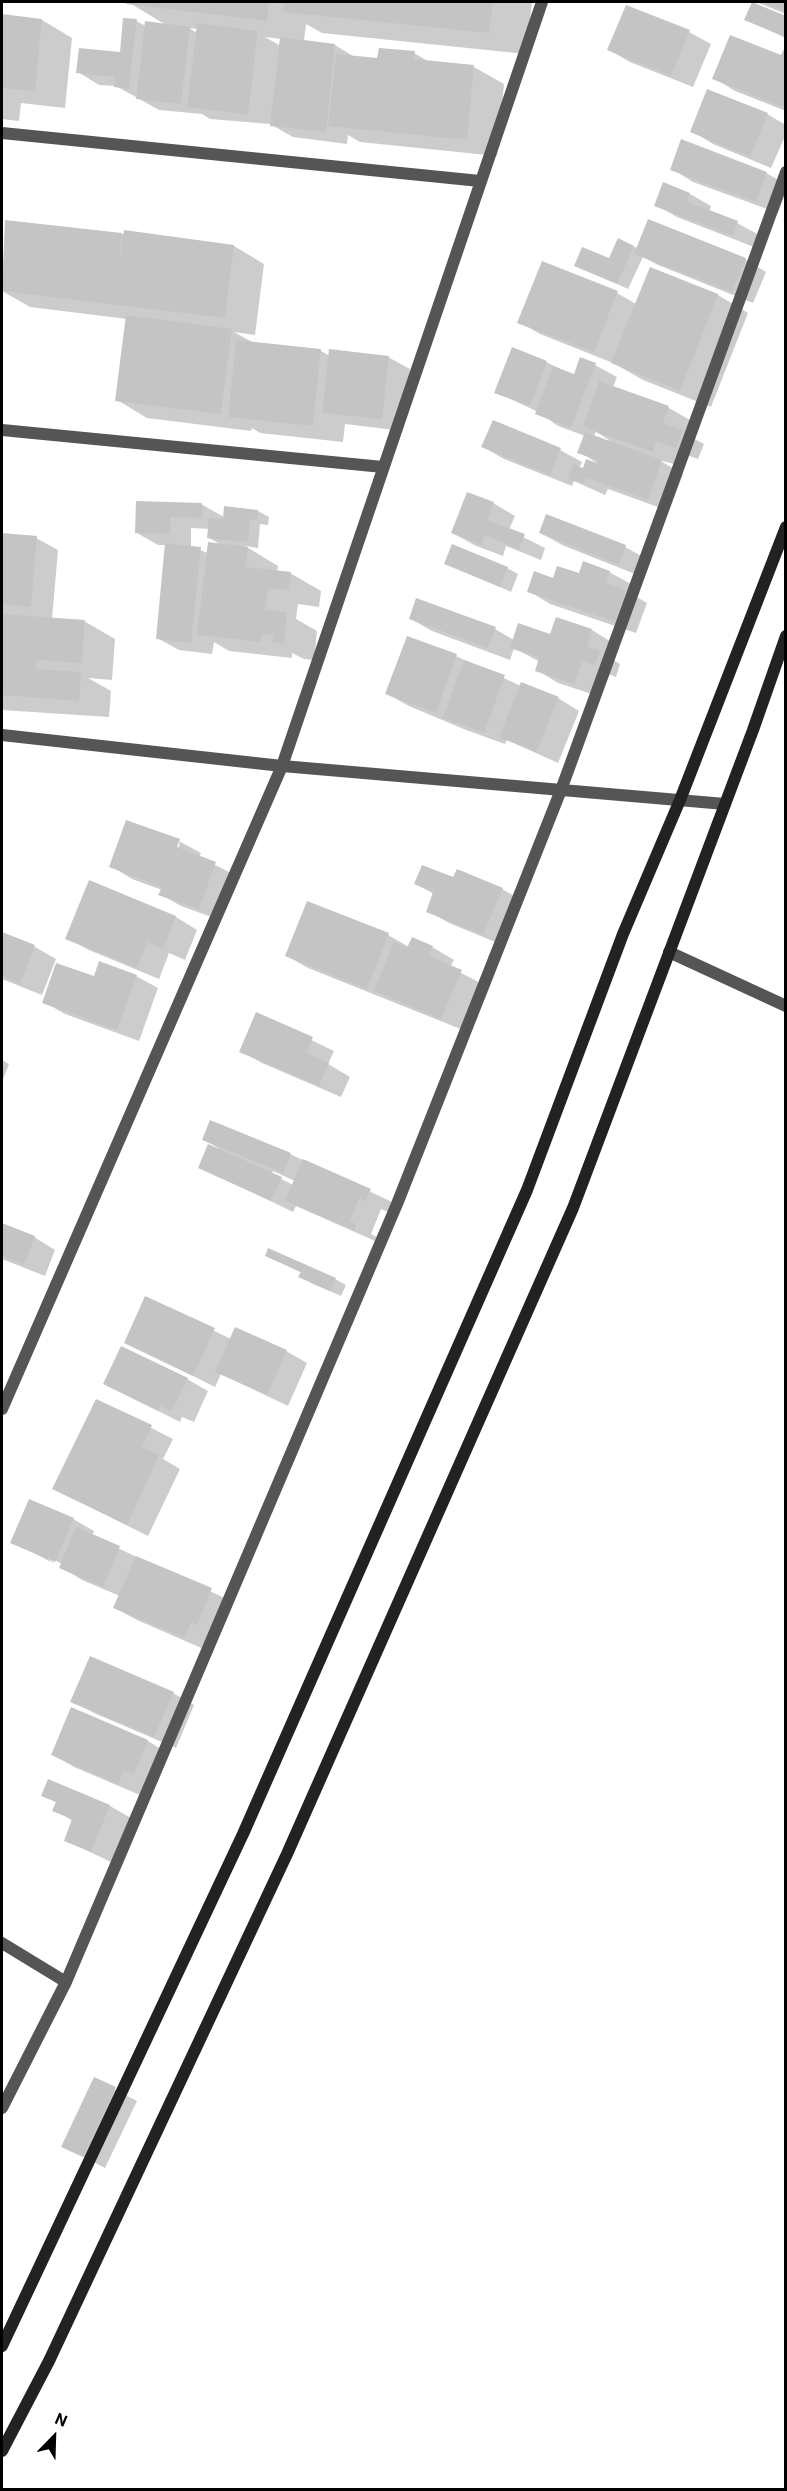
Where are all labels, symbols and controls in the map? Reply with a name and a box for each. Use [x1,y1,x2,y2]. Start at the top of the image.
north arrow [24,2407,84,2467]
text: N [52,2409,70,2431]

